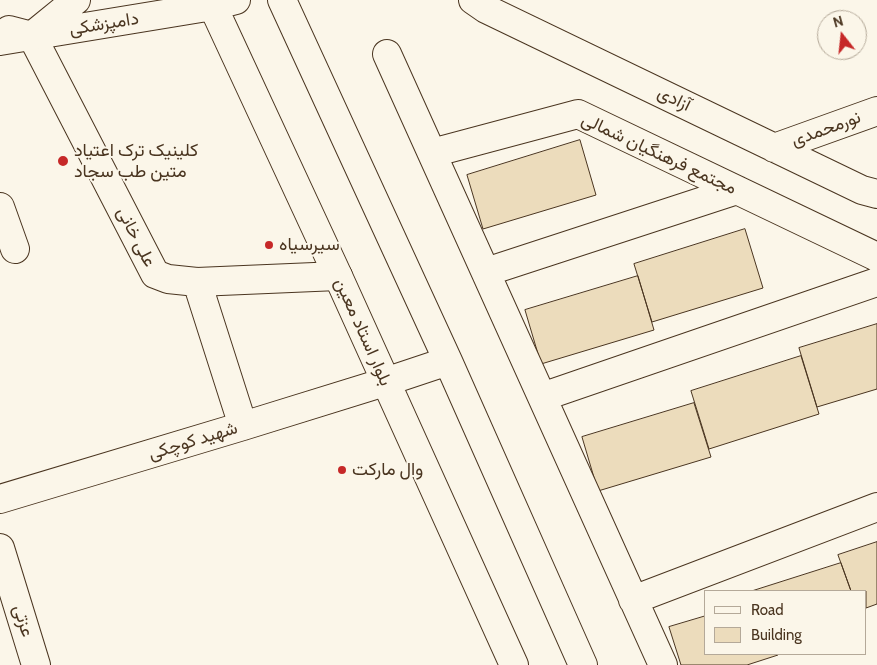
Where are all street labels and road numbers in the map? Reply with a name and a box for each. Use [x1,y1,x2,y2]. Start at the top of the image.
street label: دامپزشکی [68,8,140,40]
street label: آزادی [654,82,694,116]
street label: نورمحمدی [788,106,864,152]
street label: مجتمع فرهنگیان شمالی [578,109,740,199]
street label: علی خانی [112,203,160,271]
street label: بلوار استاد معین [330,275,396,389]
street label: شهید کوچکی [146,417,240,465]
street label: عزتی [8,602,38,640]

